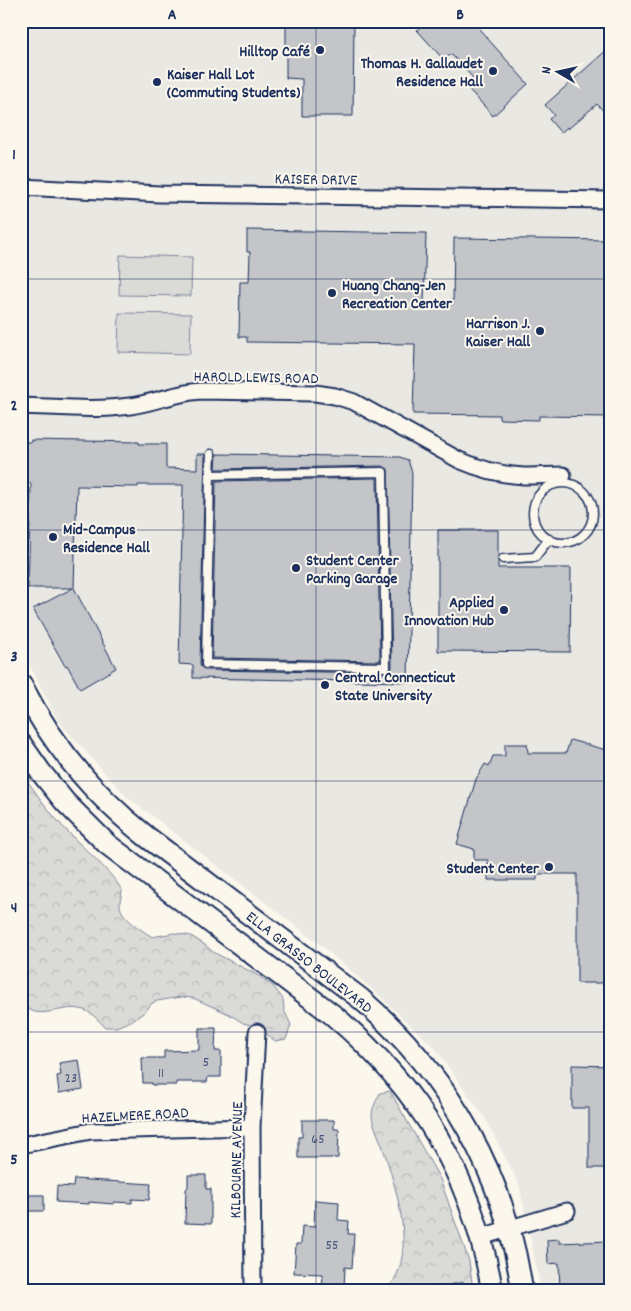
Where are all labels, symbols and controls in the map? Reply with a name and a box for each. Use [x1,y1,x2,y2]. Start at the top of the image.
text: A [168,4,177,27]
text: B [456,4,464,27]
place label: Hilltop Café [239,41,310,64]
marker: Hilltop Café [314,44,326,56]
north arrow [534,48,584,98]
place label: Thomas H. Gallaudet Residence Hall [361,53,483,94]
place label: Kaiser Hall Lot (Commuting Students) [167,64,300,105]
marker: Thomas H. Gallaudet Residence Hall [487,65,499,77]
text: N [537,65,558,75]
marker: Kaiser Hall Lot (Commuting Students) [151,76,163,88]
text: 1 [12,144,16,167]
street label: KAISER DRIVE [274,168,358,193]
place label: Huang Chang-Jen Recreation Center [342,275,453,316]
marker: Huang Chang-Jen Recreation Center [326,287,338,299]
place label: Harrison J. Kaiser Hall [465,313,530,354]
marker: Harrison J. Kaiser Hall [534,325,546,337]
street label: HAROLD LEWIS ROAD [193,366,319,391]
text: 2 [11,395,18,418]
place label: Mid-Campus Residence Hall [63,519,150,560]
marker: Mid-Campus Residence Hall [47,531,59,543]
place label: Student Center Parking Garage [306,550,400,591]
marker: Student Center Parking Garage [290,562,302,574]
place label: Applied Innovation Hub [404,592,494,633]
marker: Applied Innovation Hub [498,604,510,616]
text: 3 [10,646,18,669]
place label: Central Connecticut State University [335,667,456,708]
marker: Central Connecticut State University [319,679,331,691]
place label: Student Center [446,858,540,881]
marker: Student Center [543,861,555,873]
text: 4 [11,897,17,920]
street label: ELLA GRASSO BOULEVARD [240,906,377,1020]
house number: 5 [203,1053,209,1073]
house number: 11 [158,1064,164,1084]
house number: 23 [65,1069,77,1089]
street label: KILBOURNE AVENUE [225,1101,250,1219]
street label: HAZELMERE ROAD [81,1102,189,1131]
house number: 65 [311,1130,325,1150]
text: 5 [10,1149,18,1172]
house number: 55 [326,1236,338,1256]

